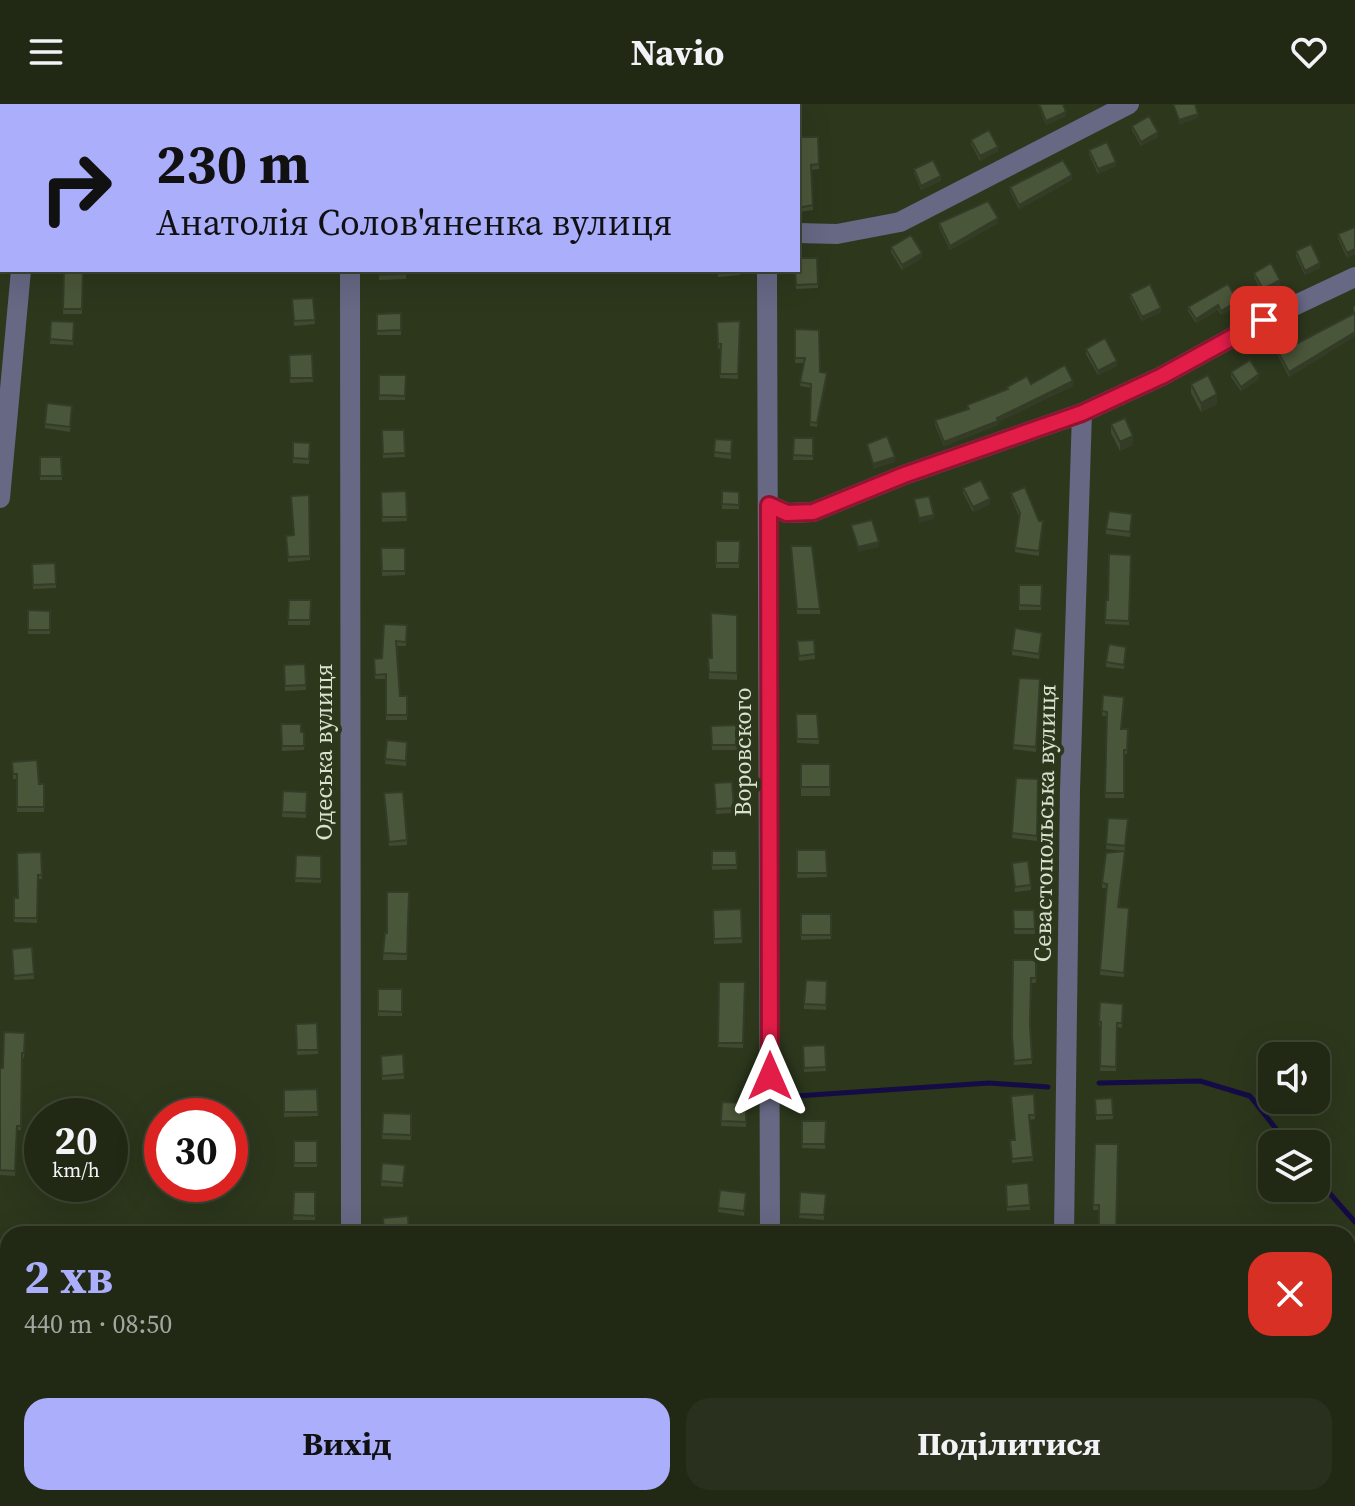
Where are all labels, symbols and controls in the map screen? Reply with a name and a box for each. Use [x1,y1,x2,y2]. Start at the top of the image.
text: Navio [631,28,724,77]
icon: menu [24,30,68,74]
icon: heart [1287,30,1331,74]
text: 230 m [156,125,310,202]
icon: right [24,136,128,240]
text: Анатолія Солов'яненка вулиця [156,198,672,247]
pin [1230,286,1298,354]
icon: arrive [1242,298,1286,342]
street label: Одеська вулиця [307,663,340,841]
street label: Севастопольська вулиця [1026,684,1063,962]
street label: Воровского [726,687,759,817]
position arrow [728,1034,812,1118]
map controls [1258,1042,1330,1202]
button: sound [1258,1042,1330,1114]
speed limit sign: 30 [144,1098,248,1202]
text: 20 [54,1113,98,1167]
button: layers [1258,1130,1330,1202]
text: km/h [52,1156,100,1184]
text: 2 хв [24,1243,113,1309]
button: close [1248,1252,1332,1336]
text: 440 m · 08:50 [24,1306,172,1342]
button: Вихід [24,1398,670,1490]
button: Поділитися [686,1398,1332,1490]

